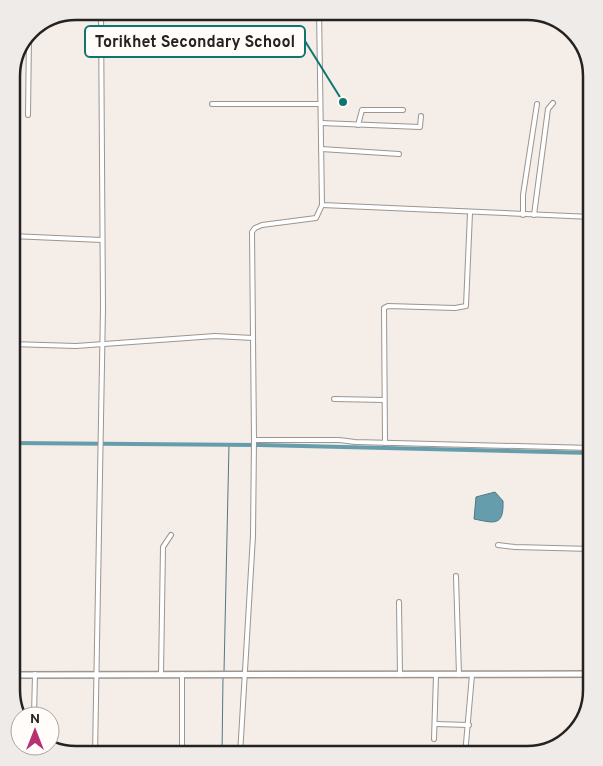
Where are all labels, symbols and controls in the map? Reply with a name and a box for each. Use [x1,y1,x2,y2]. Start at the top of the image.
callout: Torikhet Secondary School [85,26,305,57]
text: Torikhet Secondary School [95,33,295,53]
north arrow [10,706,60,756]
text: N [30,711,40,728]

